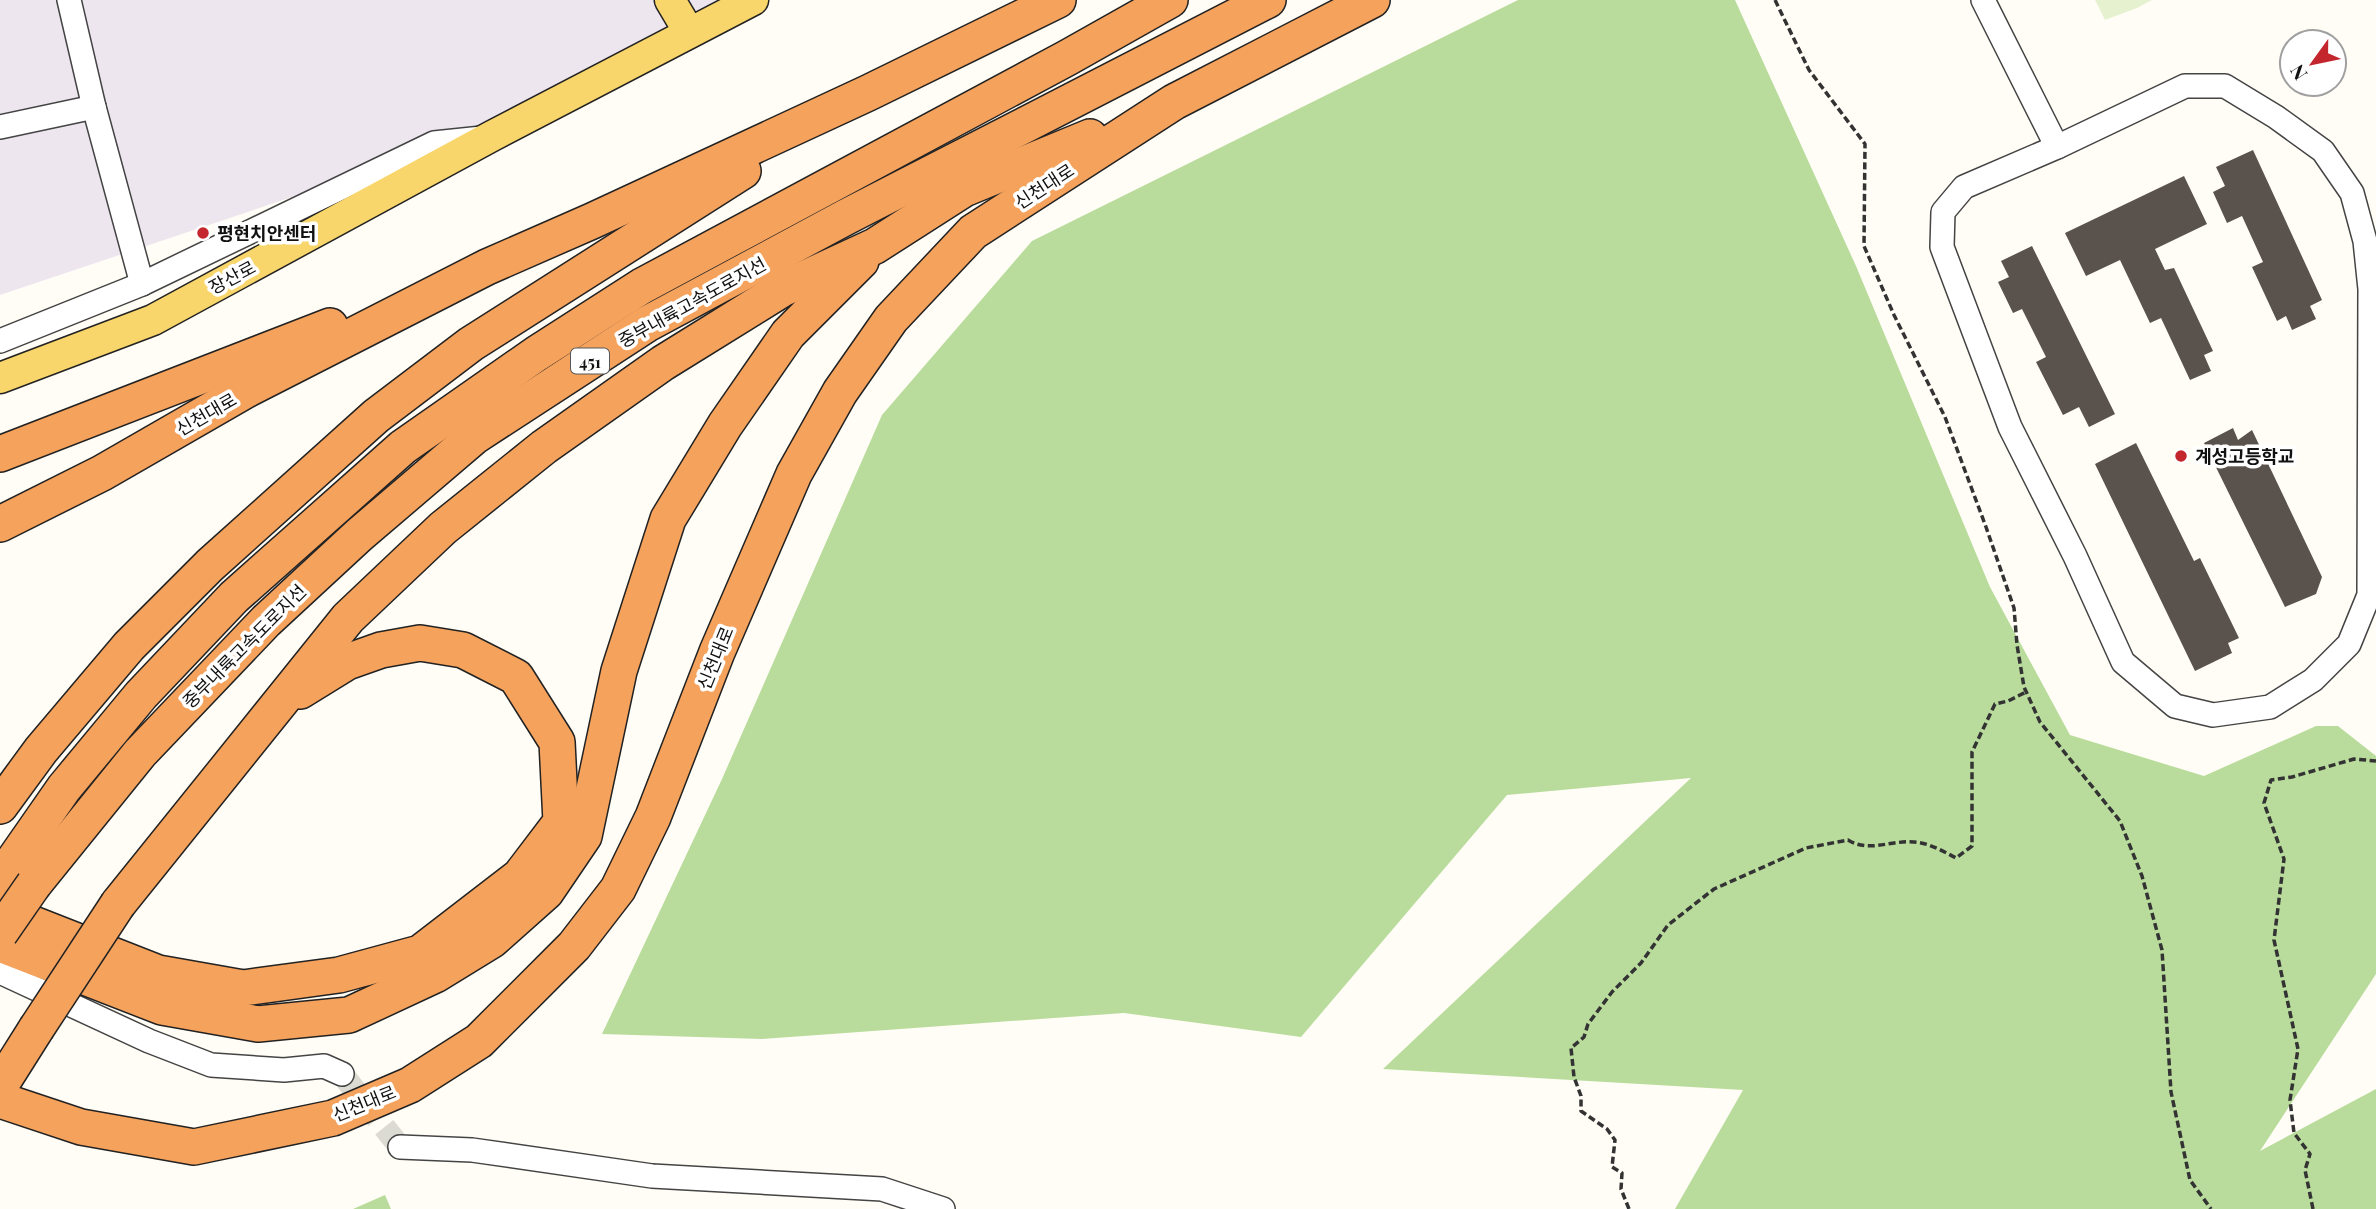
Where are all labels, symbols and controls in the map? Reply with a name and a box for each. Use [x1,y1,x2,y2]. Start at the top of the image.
north arrow [2278,28,2348,98]
text: N [2283,60,2313,86]
street label: 신천대로 [1010,158,1078,214]
place label: 평현치안센터 [217,221,316,245]
marker: 평현치안센터 [195,225,211,241]
street label: 중부내륙고속도로지선 [614,251,770,353]
street label: 장산로 [204,255,260,299]
road number: 451 [571,348,609,374]
street label: 신천대로 [171,387,241,441]
place label: 계성고등학교 [2195,444,2294,468]
marker: 계성고등학교 [2173,448,2189,464]
street label: 중부내륙고속도로지선 [177,579,311,713]
street label: 신천대로 [691,623,739,693]
street label: 신천대로 [329,1079,399,1127]

